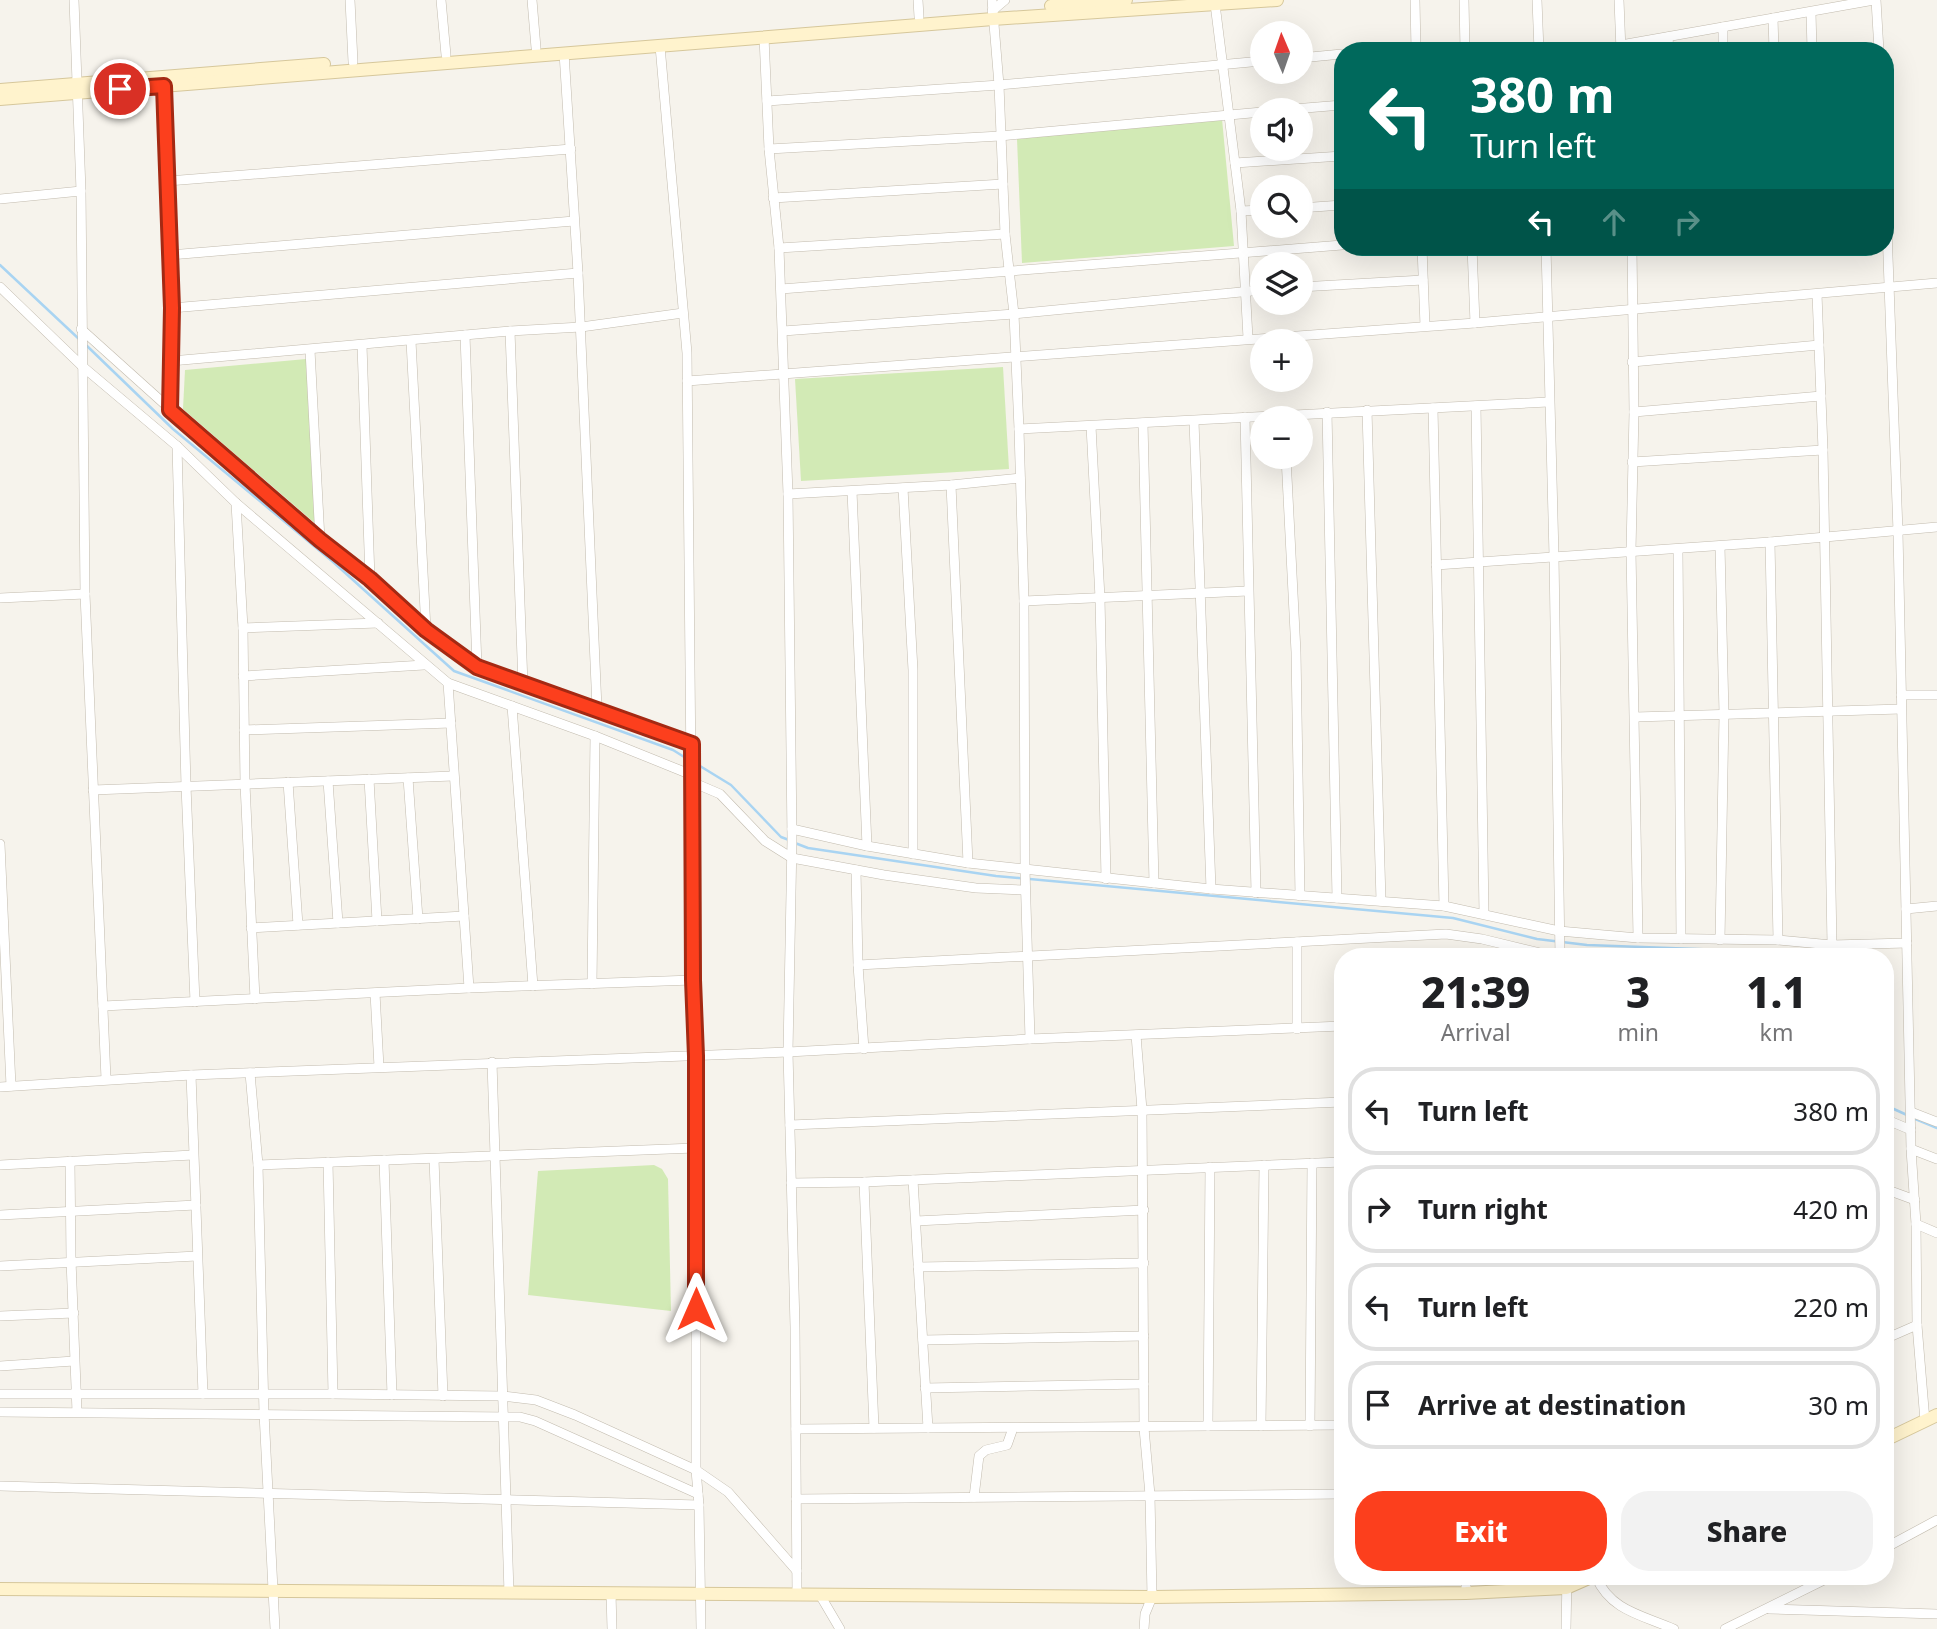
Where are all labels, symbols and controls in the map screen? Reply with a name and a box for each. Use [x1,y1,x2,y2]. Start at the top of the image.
north arrow [1250,21,1312,84]
map controls [1250,21,1313,469]
pin [90,59,150,119]
text: 380 m [1470,61,1615,127]
icon: arrive [101,70,139,108]
icon: left [1355,70,1446,161]
button: sound [1250,98,1313,161]
text: Turn left [1470,124,1596,167]
button: search [1250,175,1313,238]
icon: left [1522,203,1560,241]
icon: ahead [1595,203,1633,241]
icon: right [1668,203,1706,241]
button: layers [1250,252,1313,315]
button: + [1250,329,1313,392]
button: − [1250,406,1313,469]
text: 21:39 [1421,963,1530,1020]
text: 3 [1626,963,1650,1020]
text: 1.1 [1746,963,1807,1020]
text: Arrival [1441,1016,1511,1048]
text: min [1617,1016,1659,1048]
text: km [1760,1016,1793,1048]
icon: left [1359,1092,1397,1130]
text: Turn left [1418,1093,1529,1129]
text: 380 m [1793,1093,1869,1129]
icon: right [1359,1190,1397,1228]
text: Turn right [1418,1191,1548,1227]
text: 420 m [1793,1191,1869,1227]
position arrow [659,1272,733,1346]
icon: left [1359,1288,1397,1326]
text: Turn left [1418,1289,1529,1325]
text: 220 m [1793,1289,1869,1325]
icon: arrive [1359,1386,1397,1424]
text: Arrive at destination [1418,1387,1687,1423]
text: 30 m [1808,1387,1869,1423]
button: Exit [1355,1491,1607,1571]
button: Share [1621,1491,1873,1571]

